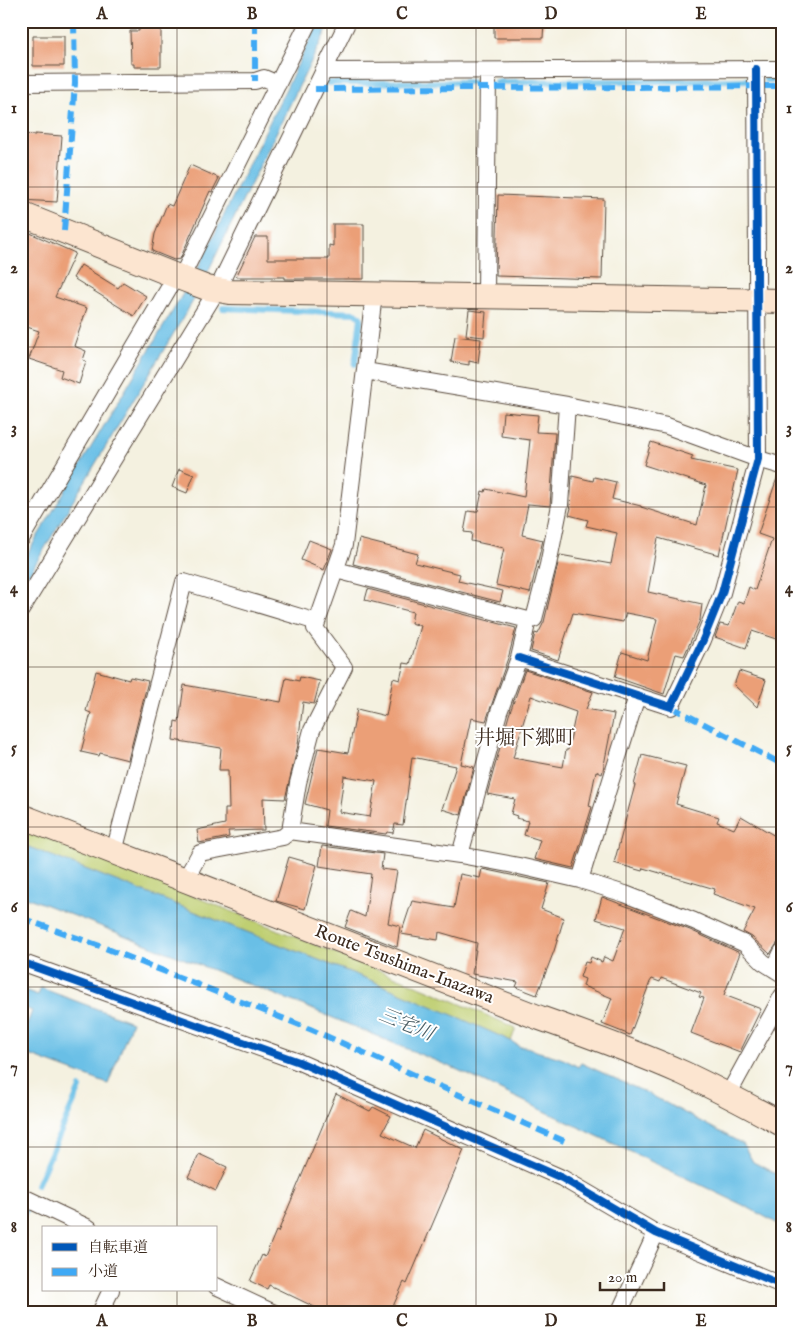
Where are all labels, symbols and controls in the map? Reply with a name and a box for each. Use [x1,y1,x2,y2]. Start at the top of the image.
text: A [96,5,109,25]
text: B [247,5,258,25]
text: C [396,5,408,25]
text: D [545,5,558,25]
text: E [695,5,707,25]
text: 1 [11,99,17,119]
text: 1 [786,99,792,119]
text: 2 [10,259,18,279]
text: 2 [785,259,793,279]
text: 3 [11,419,17,439]
text: 3 [786,419,792,439]
text: 4 [10,579,19,599]
text: 4 [785,579,794,599]
district label: 井堀下郷町 [475,726,575,751]
text: 5 [11,739,17,759]
text: 5 [786,739,792,759]
text: 6 [11,898,19,918]
text: 6 [786,898,794,918]
street label: Route Tsushima-Inazawa [311,920,497,1010]
water label: 三宅川 [375,1003,439,1048]
text: 7 [10,1058,18,1078]
text: 7 [785,1058,793,1078]
text: 8 [11,1218,17,1238]
text: 8 [786,1218,792,1238]
legend [42,1226,218,1292]
text: 自転車道 [88,1238,148,1257]
scale bar [600,1259,664,1291]
text: 小道 [88,1262,118,1281]
text: 20 m [608,1268,638,1287]
text: A [96,1312,109,1332]
text: B [247,1312,258,1332]
text: C [396,1312,408,1332]
text: D [545,1312,558,1332]
text: E [695,1312,707,1332]

